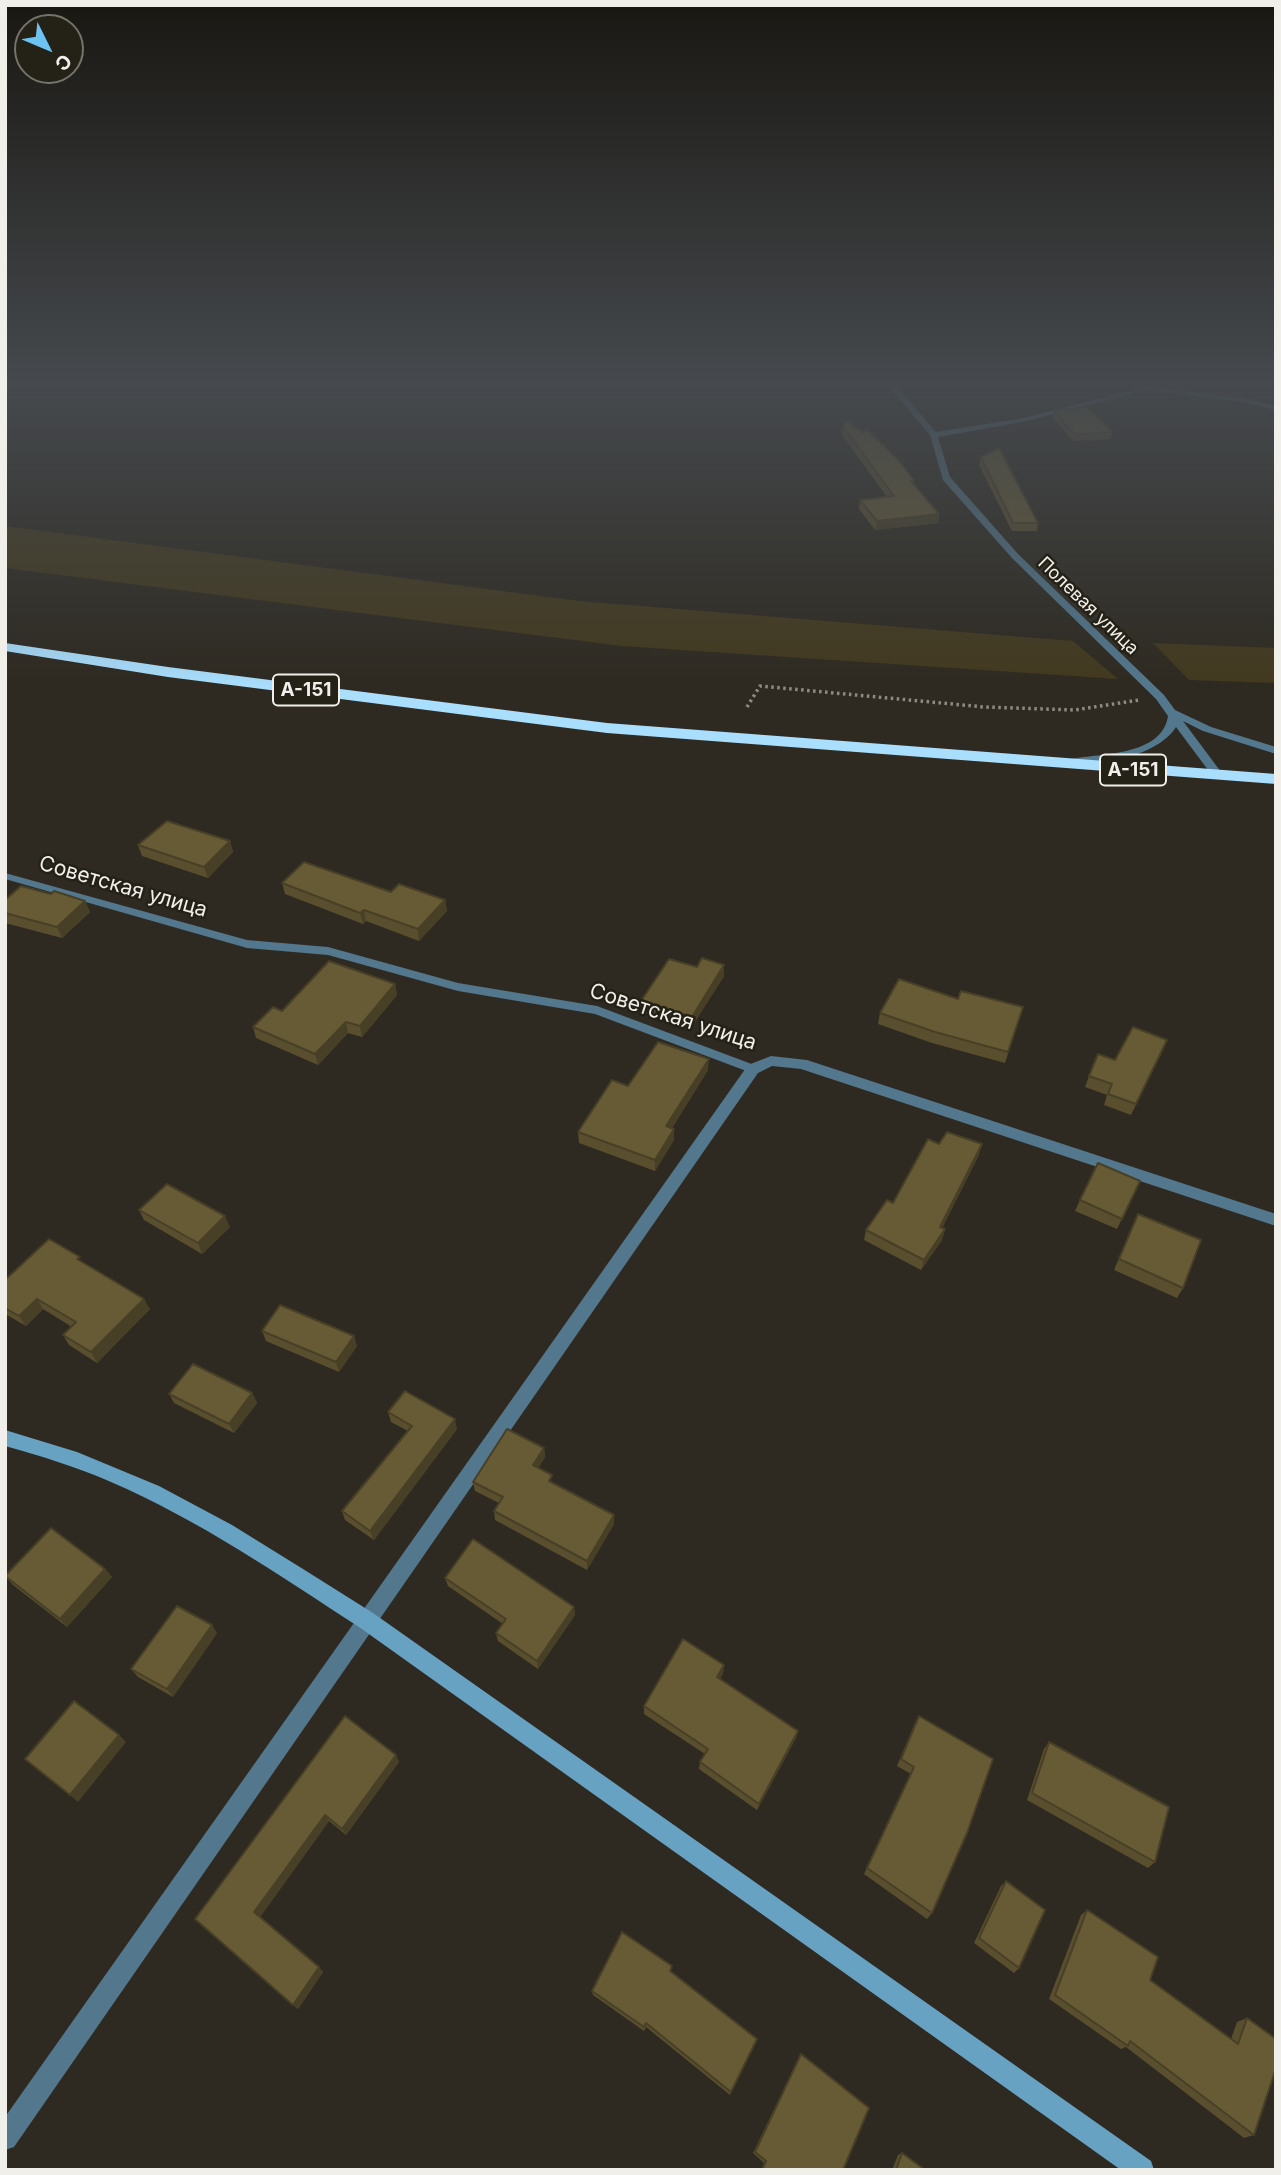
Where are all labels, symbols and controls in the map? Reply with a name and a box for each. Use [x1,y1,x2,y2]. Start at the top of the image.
north arrow [14,14,84,84]
text: С [50,49,76,75]
street label: Полевая улица [1033,553,1143,659]
road number: А-151 [273,674,339,706]
road number: А-151 [1100,754,1166,786]
street label: Советская улица [36,851,210,923]
street label: Советская улица [586,978,760,1056]

